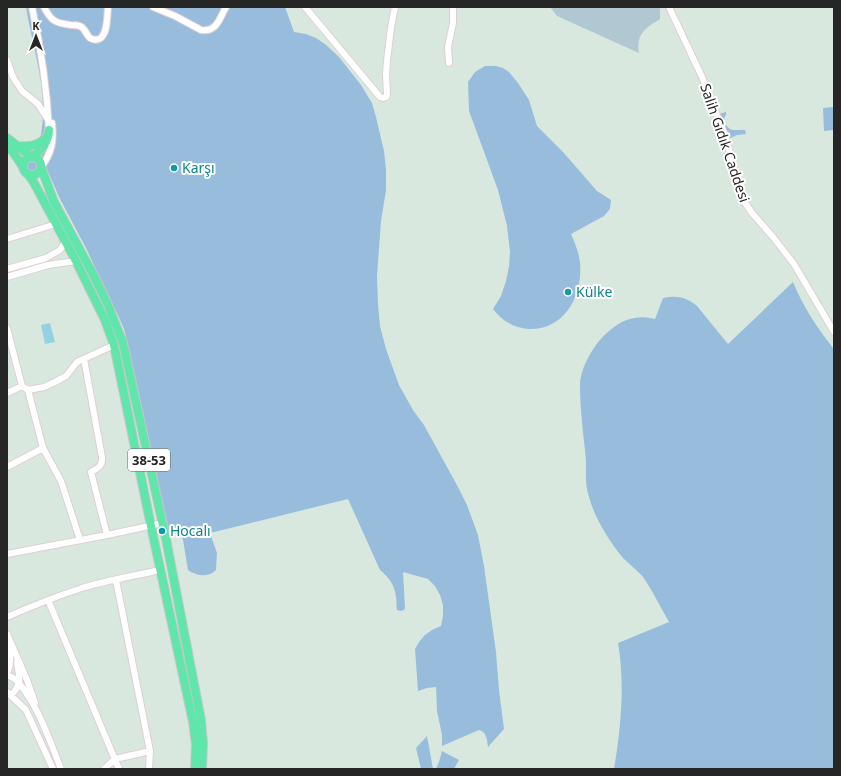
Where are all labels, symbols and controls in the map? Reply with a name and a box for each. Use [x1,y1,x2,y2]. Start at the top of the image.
north arrow [16,16,56,56]
text: K [32,18,40,33]
street label: Salih Gıdık Caddesi [696,81,755,205]
place label: Karşı [182,158,215,177]
marker: Karşı [169,163,179,173]
place label: Külke [576,282,612,301]
marker: Külke [563,287,573,297]
road number: 38-53 [128,449,170,471]
place label: Hocalı [170,521,211,540]
marker: Hocalı [157,526,167,536]

